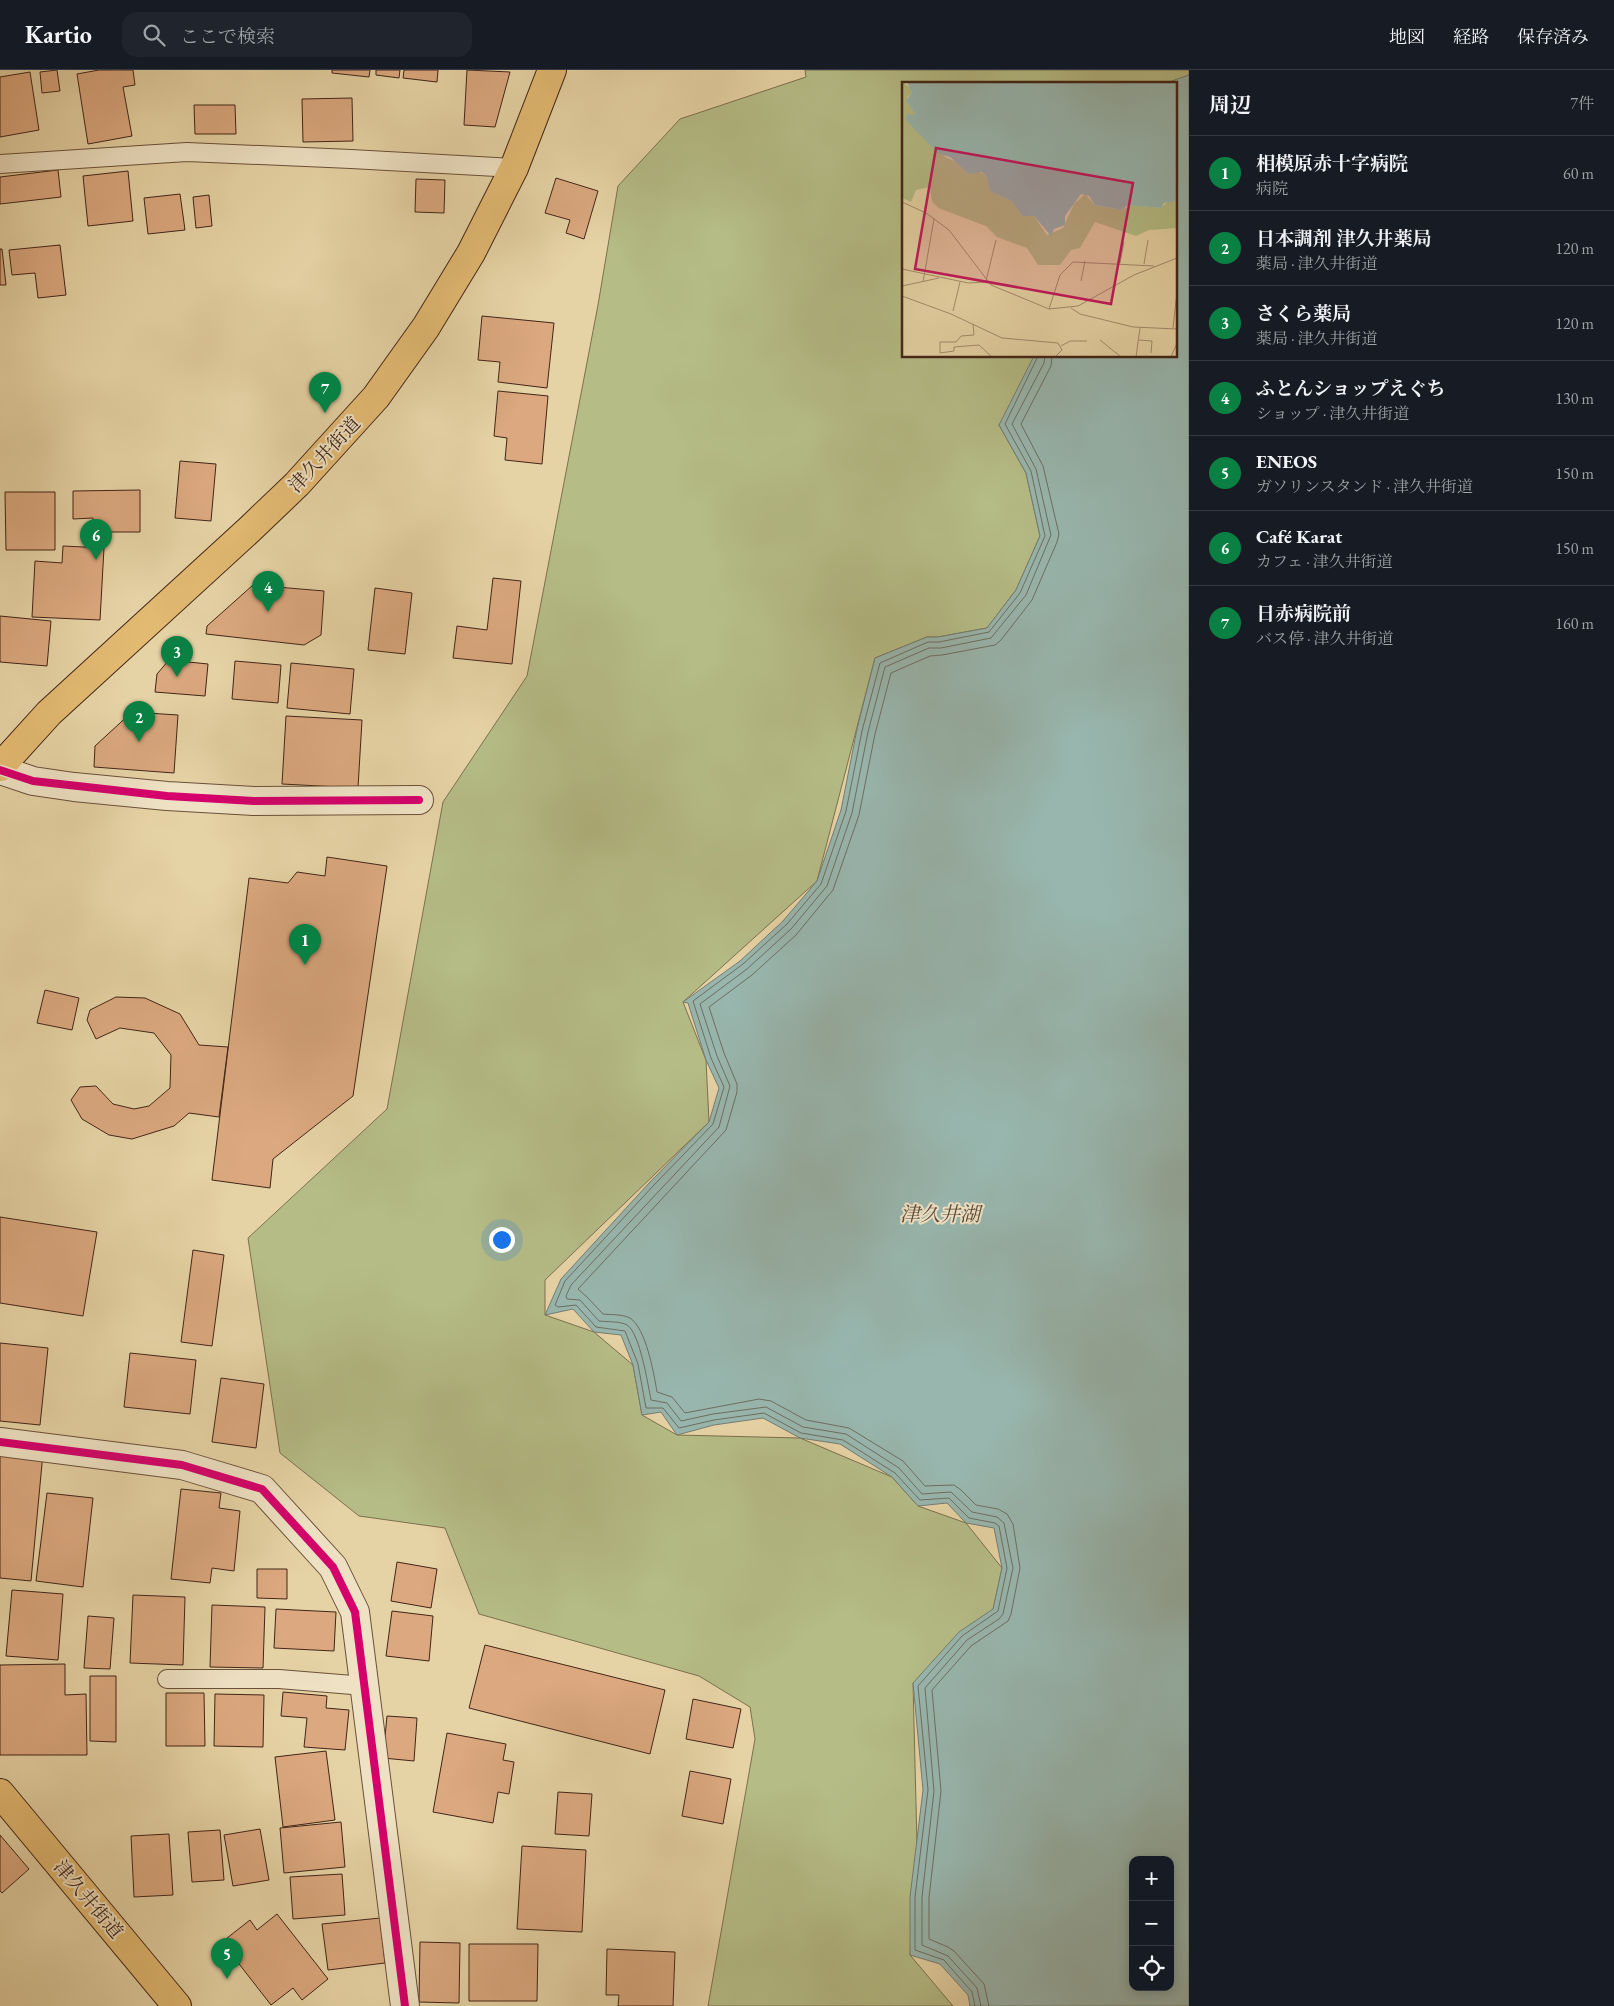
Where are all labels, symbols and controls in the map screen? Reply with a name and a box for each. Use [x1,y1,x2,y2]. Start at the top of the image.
search box [122,12,472,57]
text: Kartio [25,19,92,50]
icon: search [140,21,168,49]
text: ここで検索 [180,24,275,49]
text: 地図 [1389,25,1425,48]
text: 経路 [1453,25,1489,48]
text: 保存済み [1517,25,1589,48]
inset map [902,82,1176,358]
text: 周辺 [1209,91,1251,118]
text: 7件 [1570,93,1594,114]
text: 相模原赤十字病院 [1256,151,1408,176]
text: 1 [1221,163,1229,184]
text: 60 m [1563,163,1594,184]
text: 病院 [1256,178,1288,199]
text: 日本調剤 津久井薬局 [1256,226,1432,251]
text: 2 [1221,238,1229,259]
text: 120 m [1555,238,1594,259]
text: 薬局 · 津久井街道 [1256,253,1378,274]
text: さくら薬局 [1256,301,1351,326]
text: 3 [1221,313,1229,334]
text: 120 m [1555,313,1594,334]
text: 薬局 · 津久井街道 [1256,328,1378,349]
pin: 7 [309,372,341,413]
text: ふとんショップえぐち [1256,376,1446,401]
text: 4 [1221,388,1229,409]
text: 130 m [1555,388,1594,409]
text: ショップ · 津久井街道 [1256,403,1409,424]
street label: 津久井街道 [283,411,366,498]
text: ENEOS [1256,449,1317,474]
text: 5 [1221,463,1229,484]
text: 150 m [1555,463,1594,484]
text: ガソリンスタンド · 津久井街道 [1256,476,1473,497]
pin: 6 [80,519,112,560]
text: Café Karat [1256,524,1342,549]
text: 6 [1221,538,1229,559]
text: 150 m [1555,538,1594,559]
text: カフェ · 津久井街道 [1256,551,1393,572]
pin: 4 [252,571,284,612]
text: 日赤病院前 [1256,601,1351,626]
text: 7 [1221,613,1229,634]
text: 160 m [1555,613,1594,634]
text: バス停 · 津久井街道 [1256,628,1394,649]
pin: 3 [161,636,193,677]
pin: 2 [123,701,155,742]
pin: 1 [289,924,321,965]
water label: 津久井湖 [900,1201,983,1227]
your location [489,1227,515,1253]
street label: 津久井街道 [49,1855,129,1944]
map controls [1129,1856,1174,1991]
button: + [1129,1856,1174,1901]
button: − [1129,1901,1174,1946]
pin: 5 [211,1938,243,1979]
button: locate [1129,1946,1174,1991]

